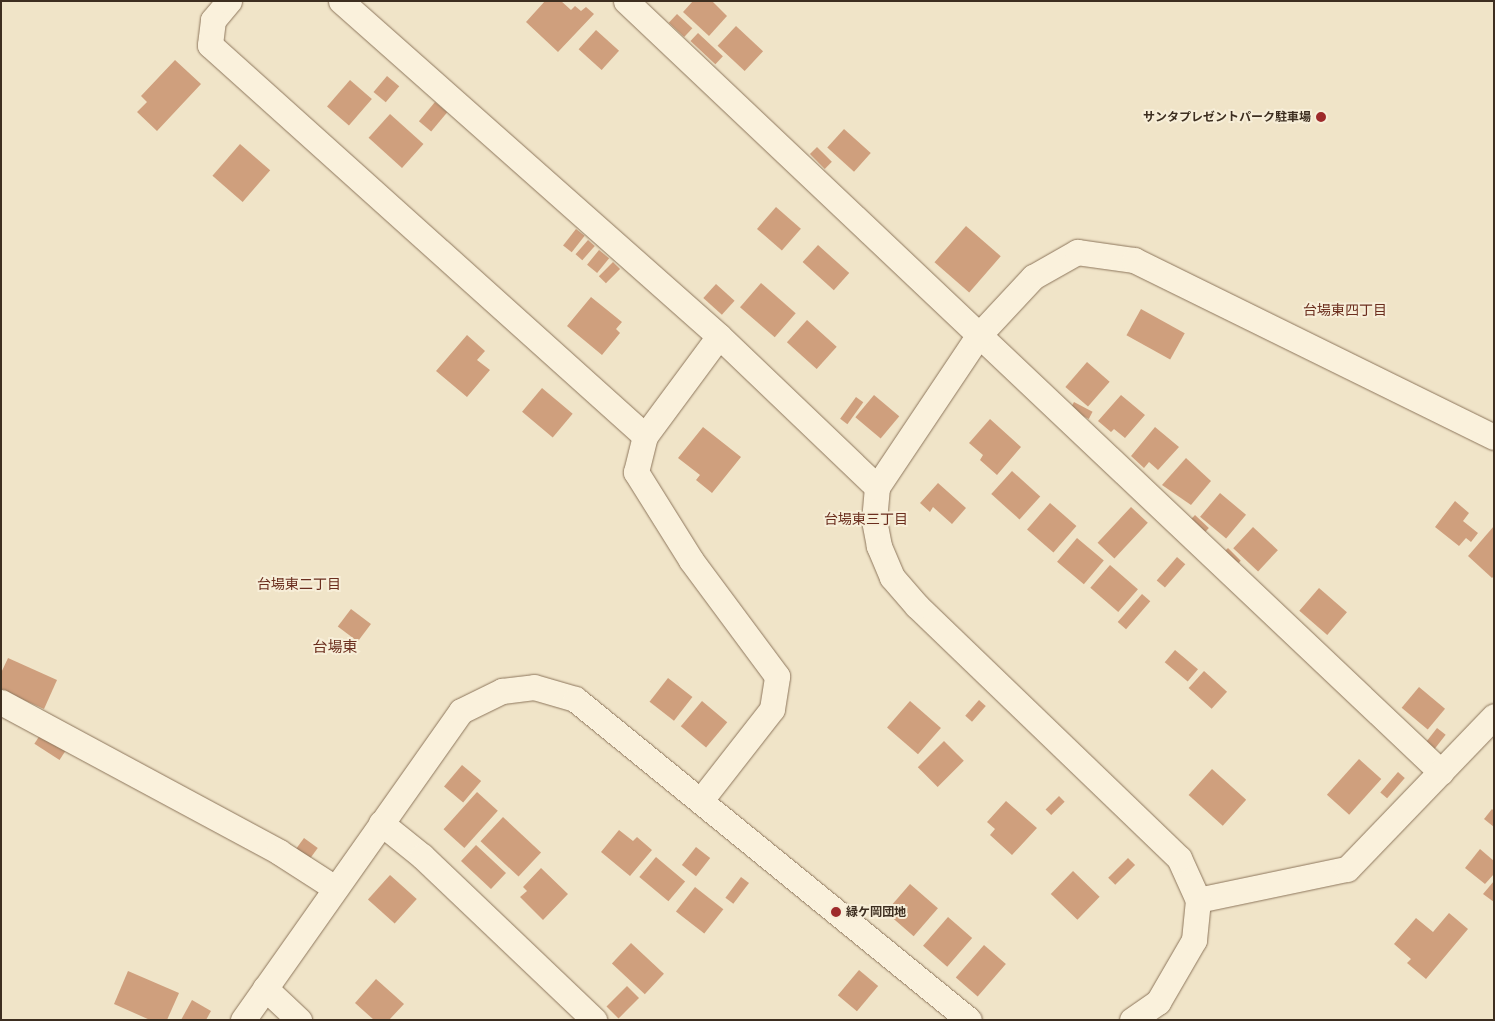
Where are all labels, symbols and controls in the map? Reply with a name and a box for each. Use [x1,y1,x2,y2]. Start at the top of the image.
place label: サンタプレゼントパーク駐車場 [1143,110,1311,124]
marker: サンタプレゼントパーク駐車場 [1315,111,1327,123]
district label: 台場東四丁目 [1303,302,1387,318]
district label: 台場東三丁目 [824,511,908,527]
district label: 台場東二丁目 [257,576,341,592]
district label: 台場東 [313,638,357,656]
place label: 緑ケ岡団地 [846,905,906,919]
marker: 緑ケ岡団地 [830,906,842,918]

